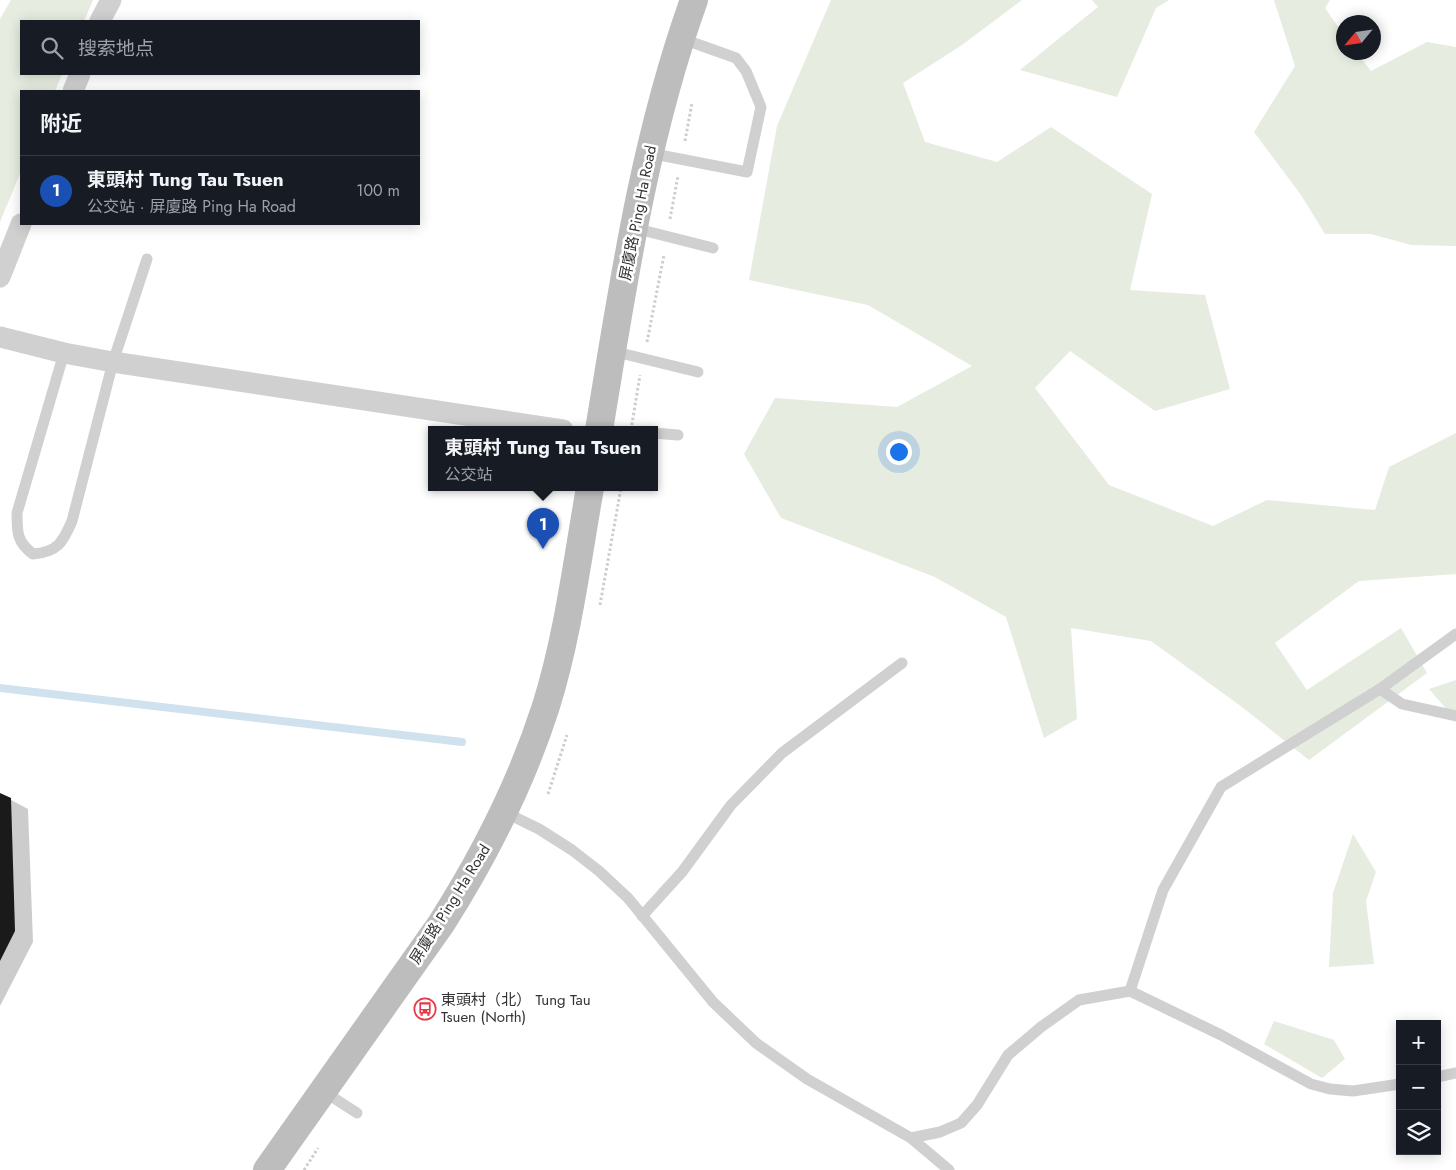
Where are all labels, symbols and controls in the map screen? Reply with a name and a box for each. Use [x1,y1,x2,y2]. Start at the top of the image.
north arrow [1336,15,1381,60]
search box [20,20,420,75]
icon: search [38,34,66,62]
text: 搜索地点 [78,35,154,62]
text: 附近 [40,109,82,139]
street label: 屏廈路 Ping Ha Road [614,143,662,283]
text: 東頭村 Tung Tau Tsuen [87,166,284,193]
text: 1 [52,179,60,202]
text: 100 m [356,179,400,202]
text: 公交站 · 屏廈路 Ping Ha Road [87,195,296,218]
popup [428,426,658,491]
text: 東頭村 Tung Tau Tsuen [445,434,641,461]
your location [886,439,912,465]
text: 公交站 [445,463,493,486]
pin: 1 [527,508,559,549]
street label: 屏廈路 Ping Ha Road [404,840,496,968]
place label: 東頭村（北） Tung Tau Tsuen (North) [441,989,591,1028]
bus stop icon: 東頭村（北） Tung Tau Tsuen (North) [413,997,437,1021]
map controls [1396,1020,1441,1155]
button: + [1396,1020,1441,1065]
button: − [1396,1065,1441,1110]
button: layers [1396,1110,1441,1155]

